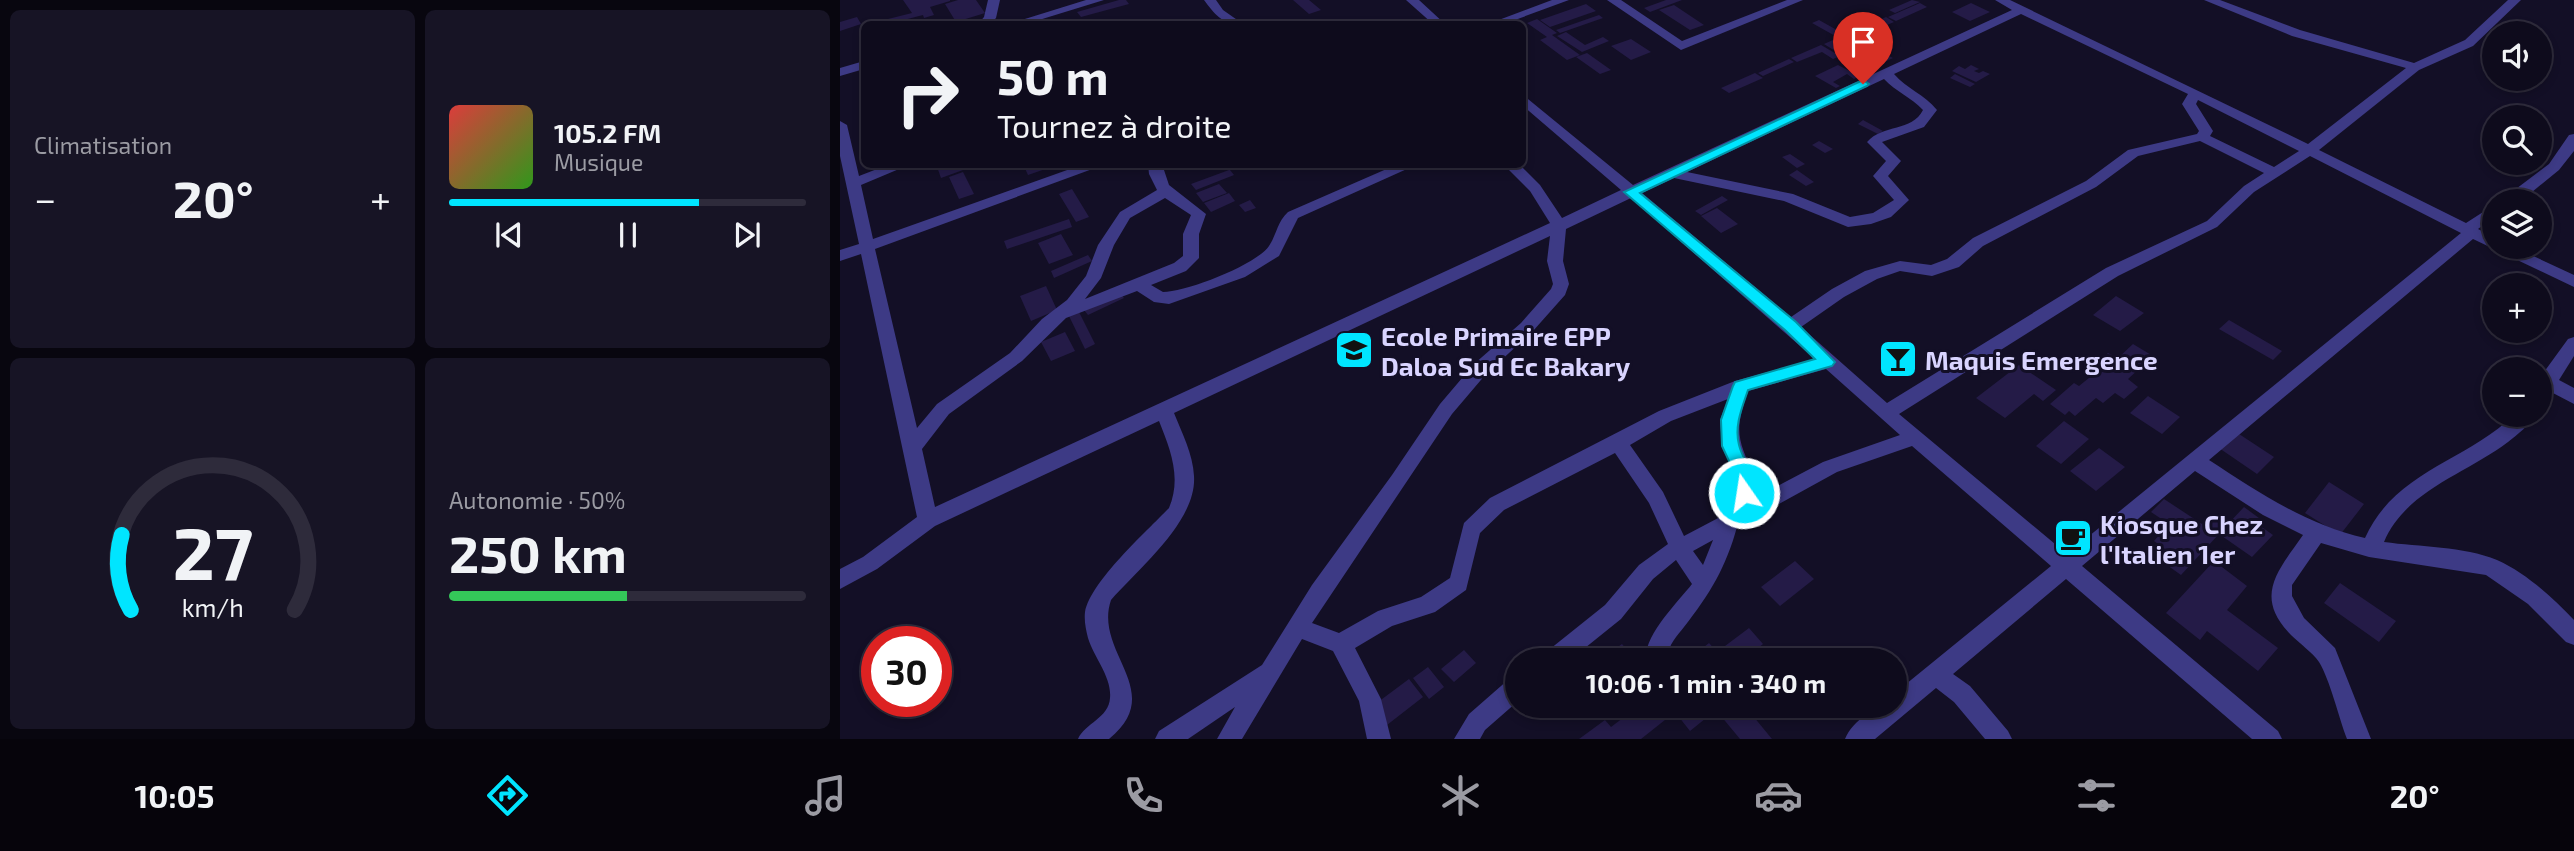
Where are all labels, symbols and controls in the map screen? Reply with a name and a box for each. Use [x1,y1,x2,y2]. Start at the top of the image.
pin [1833,12.0,1893,84]
map controls [2482,21,2552,427]
button: sound [2482,21,2552,91]
icon: arrive [1844,23,1882,61]
text: 50 m [997,46,1109,105]
icon: right [882,49,973,140]
button: search [2482,105,2552,175]
text: Tournez à droite [997,106,1231,144]
text: 105.2 FM [554,117,661,148]
text: Climatisation [34,131,172,159]
text: Musique [554,148,643,176]
text: 20° [173,166,254,228]
text: − [34,175,56,221]
text: + [370,175,391,221]
button: layers [2482,189,2552,259]
icon: previous [490,216,528,254]
icon: pause [609,216,647,254]
icon: next [728,216,766,254]
button: + [2482,273,2552,343]
place label: Ecole Primaire EPP Daloa Sud Ec Bakary [1381,320,1630,382]
school or university icon: Ecole Primaire EPP Daloa Sud Ec Bakary [1333,329,1375,371]
bar icon: Maquis Emergence [1877,338,1919,380]
place label: Maquis Emergence [1925,344,2158,375]
button: − [2482,357,2552,427]
position arrow [1707,456,1781,530]
text: Autonomie · 50% [449,486,625,514]
text: 27 [172,507,253,595]
place label: Kiosque Chez l'Italien 1er [2100,508,2263,569]
cafe icon: Kiosque Chez l'Italien 1er [2052,517,2094,559]
text: 250 km [449,521,627,583]
text: km/h [181,591,244,621]
speed limit sign: 30 [861,626,952,717]
text: 10:06 · 1 min · 340 m [1586,667,1826,698]
icon: directions [483,771,532,820]
icon: music [801,771,850,820]
icon: phone [1119,771,1168,820]
icon: climate [1436,771,1485,820]
icon: car [1754,771,1803,820]
icon: filters [2072,771,2121,820]
text: 10:05 [134,776,214,814]
text: 20° [2390,776,2440,814]

